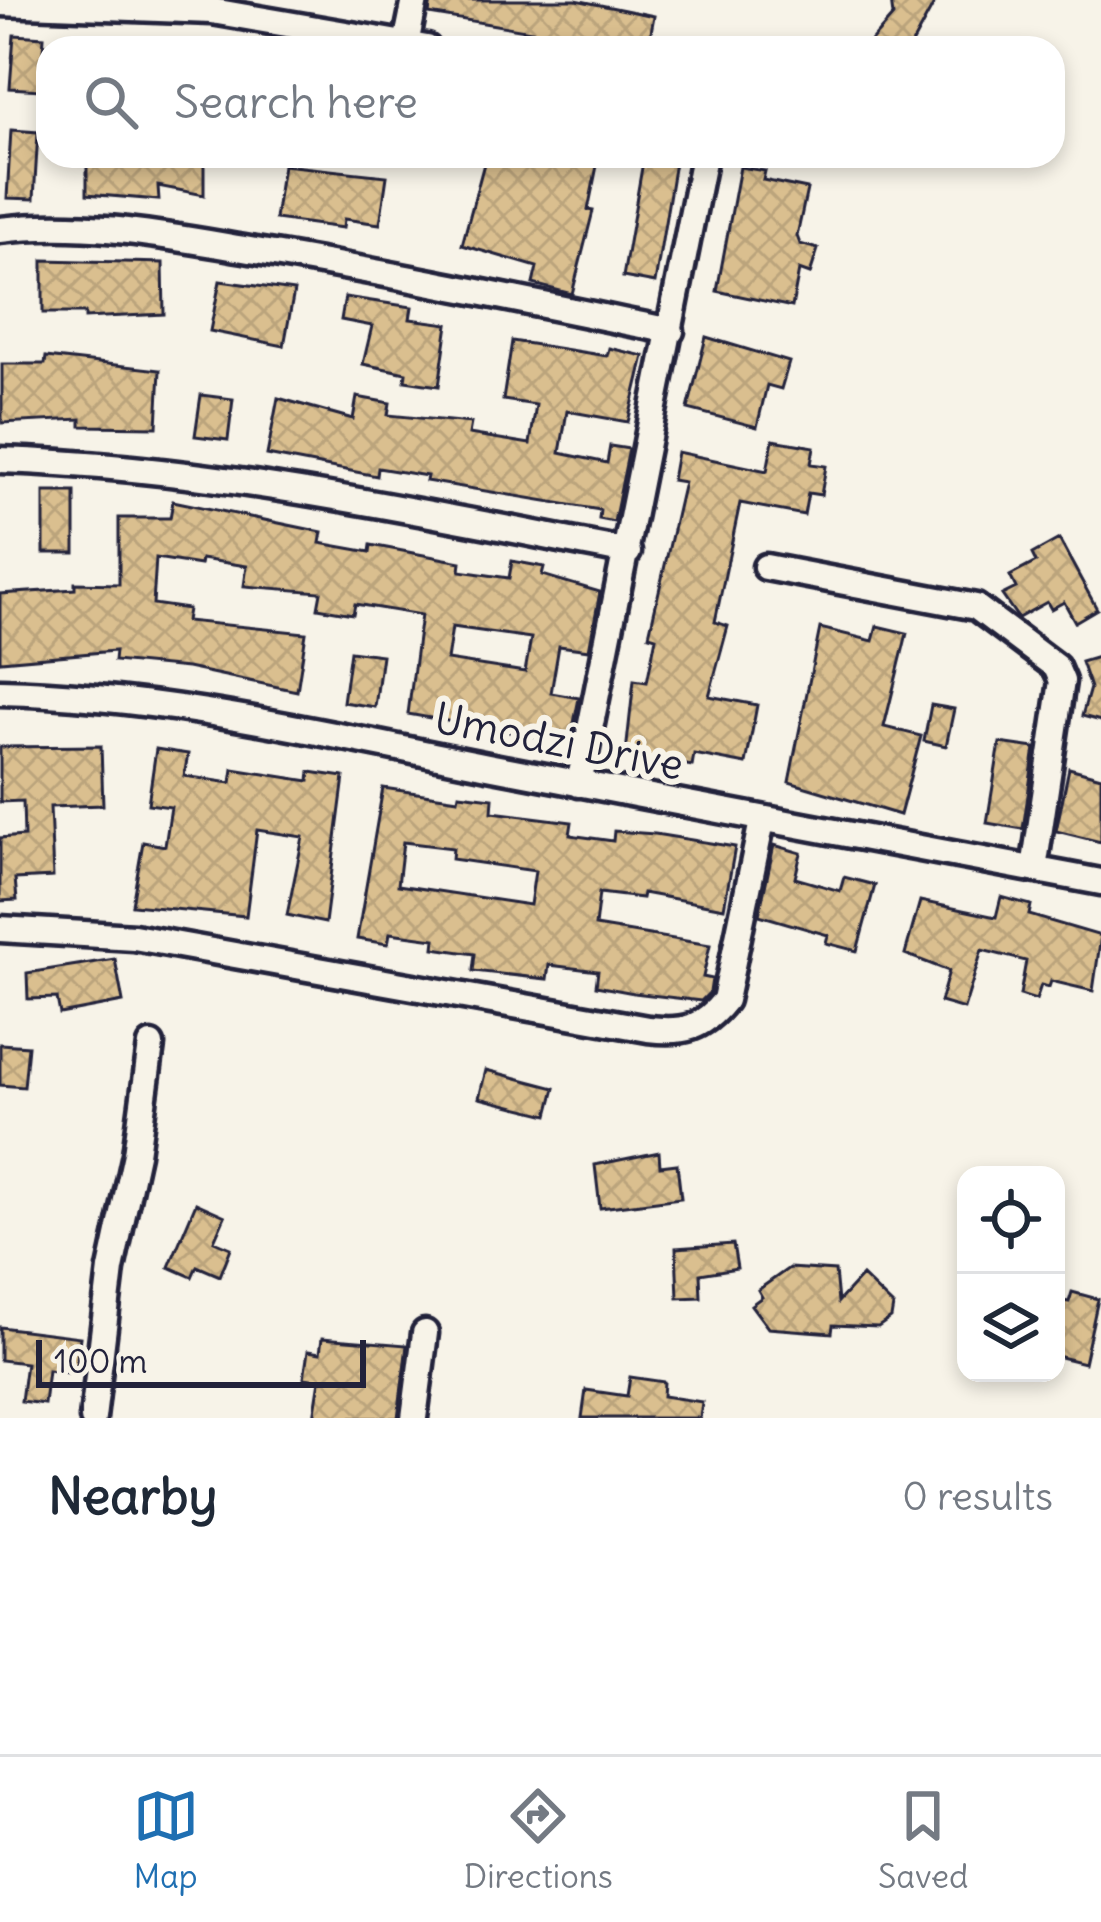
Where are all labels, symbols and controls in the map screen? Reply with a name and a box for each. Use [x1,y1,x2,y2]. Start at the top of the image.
search box [36,36,1065,168]
icon: search [78,69,144,135]
text: Search here [174,74,418,130]
street label: Umodzi Drive [430,691,688,791]
map controls [957,1166,1065,1382]
button: locate [957,1166,1065,1274]
button: layers [957,1274,1065,1382]
scale bar [36,1334,366,1387]
text: 100 m [54,1340,147,1382]
text: Nearby [48,1464,217,1528]
text: 0 results [902,1472,1053,1521]
tab: Map [133,1783,199,1897]
tab: Directions [464,1783,613,1897]
tab: Saved [878,1783,968,1897]

